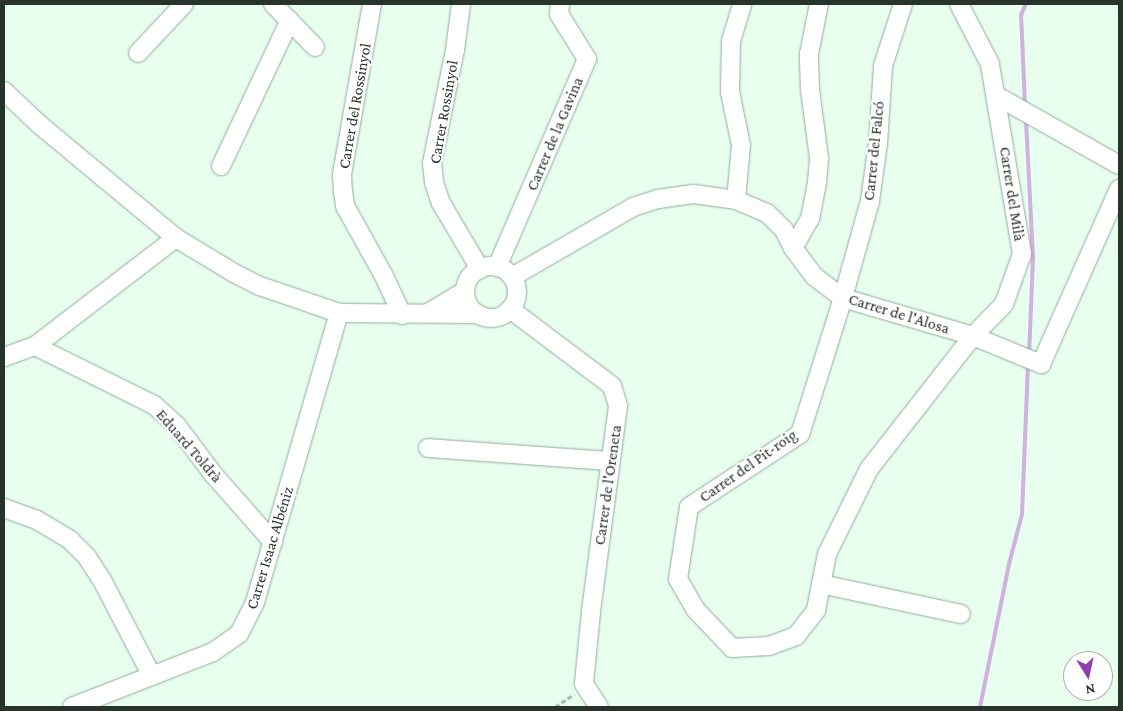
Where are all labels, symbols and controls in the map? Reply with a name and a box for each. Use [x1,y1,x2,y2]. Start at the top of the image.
street label: Carrer del Rossinyol [334,42,376,170]
street label: Carrer Rossinyol [425,59,463,165]
street label: Carrer de la Gavina [522,74,588,194]
street label: Carrer del Falcó [859,100,889,202]
street label: Carrer del Milà [995,145,1029,243]
street label: Carrer de l'Alosa [846,290,952,338]
street label: Eduard Toldrà [152,405,226,487]
street label: Carrer de l'Oreneta [590,424,626,546]
street label: Carrer del Pit-roig [696,425,800,507]
street label: Carrer Isaac Albéniz [242,484,298,612]
north arrow [1063,651,1113,701]
text: N [1084,681,1097,698]

